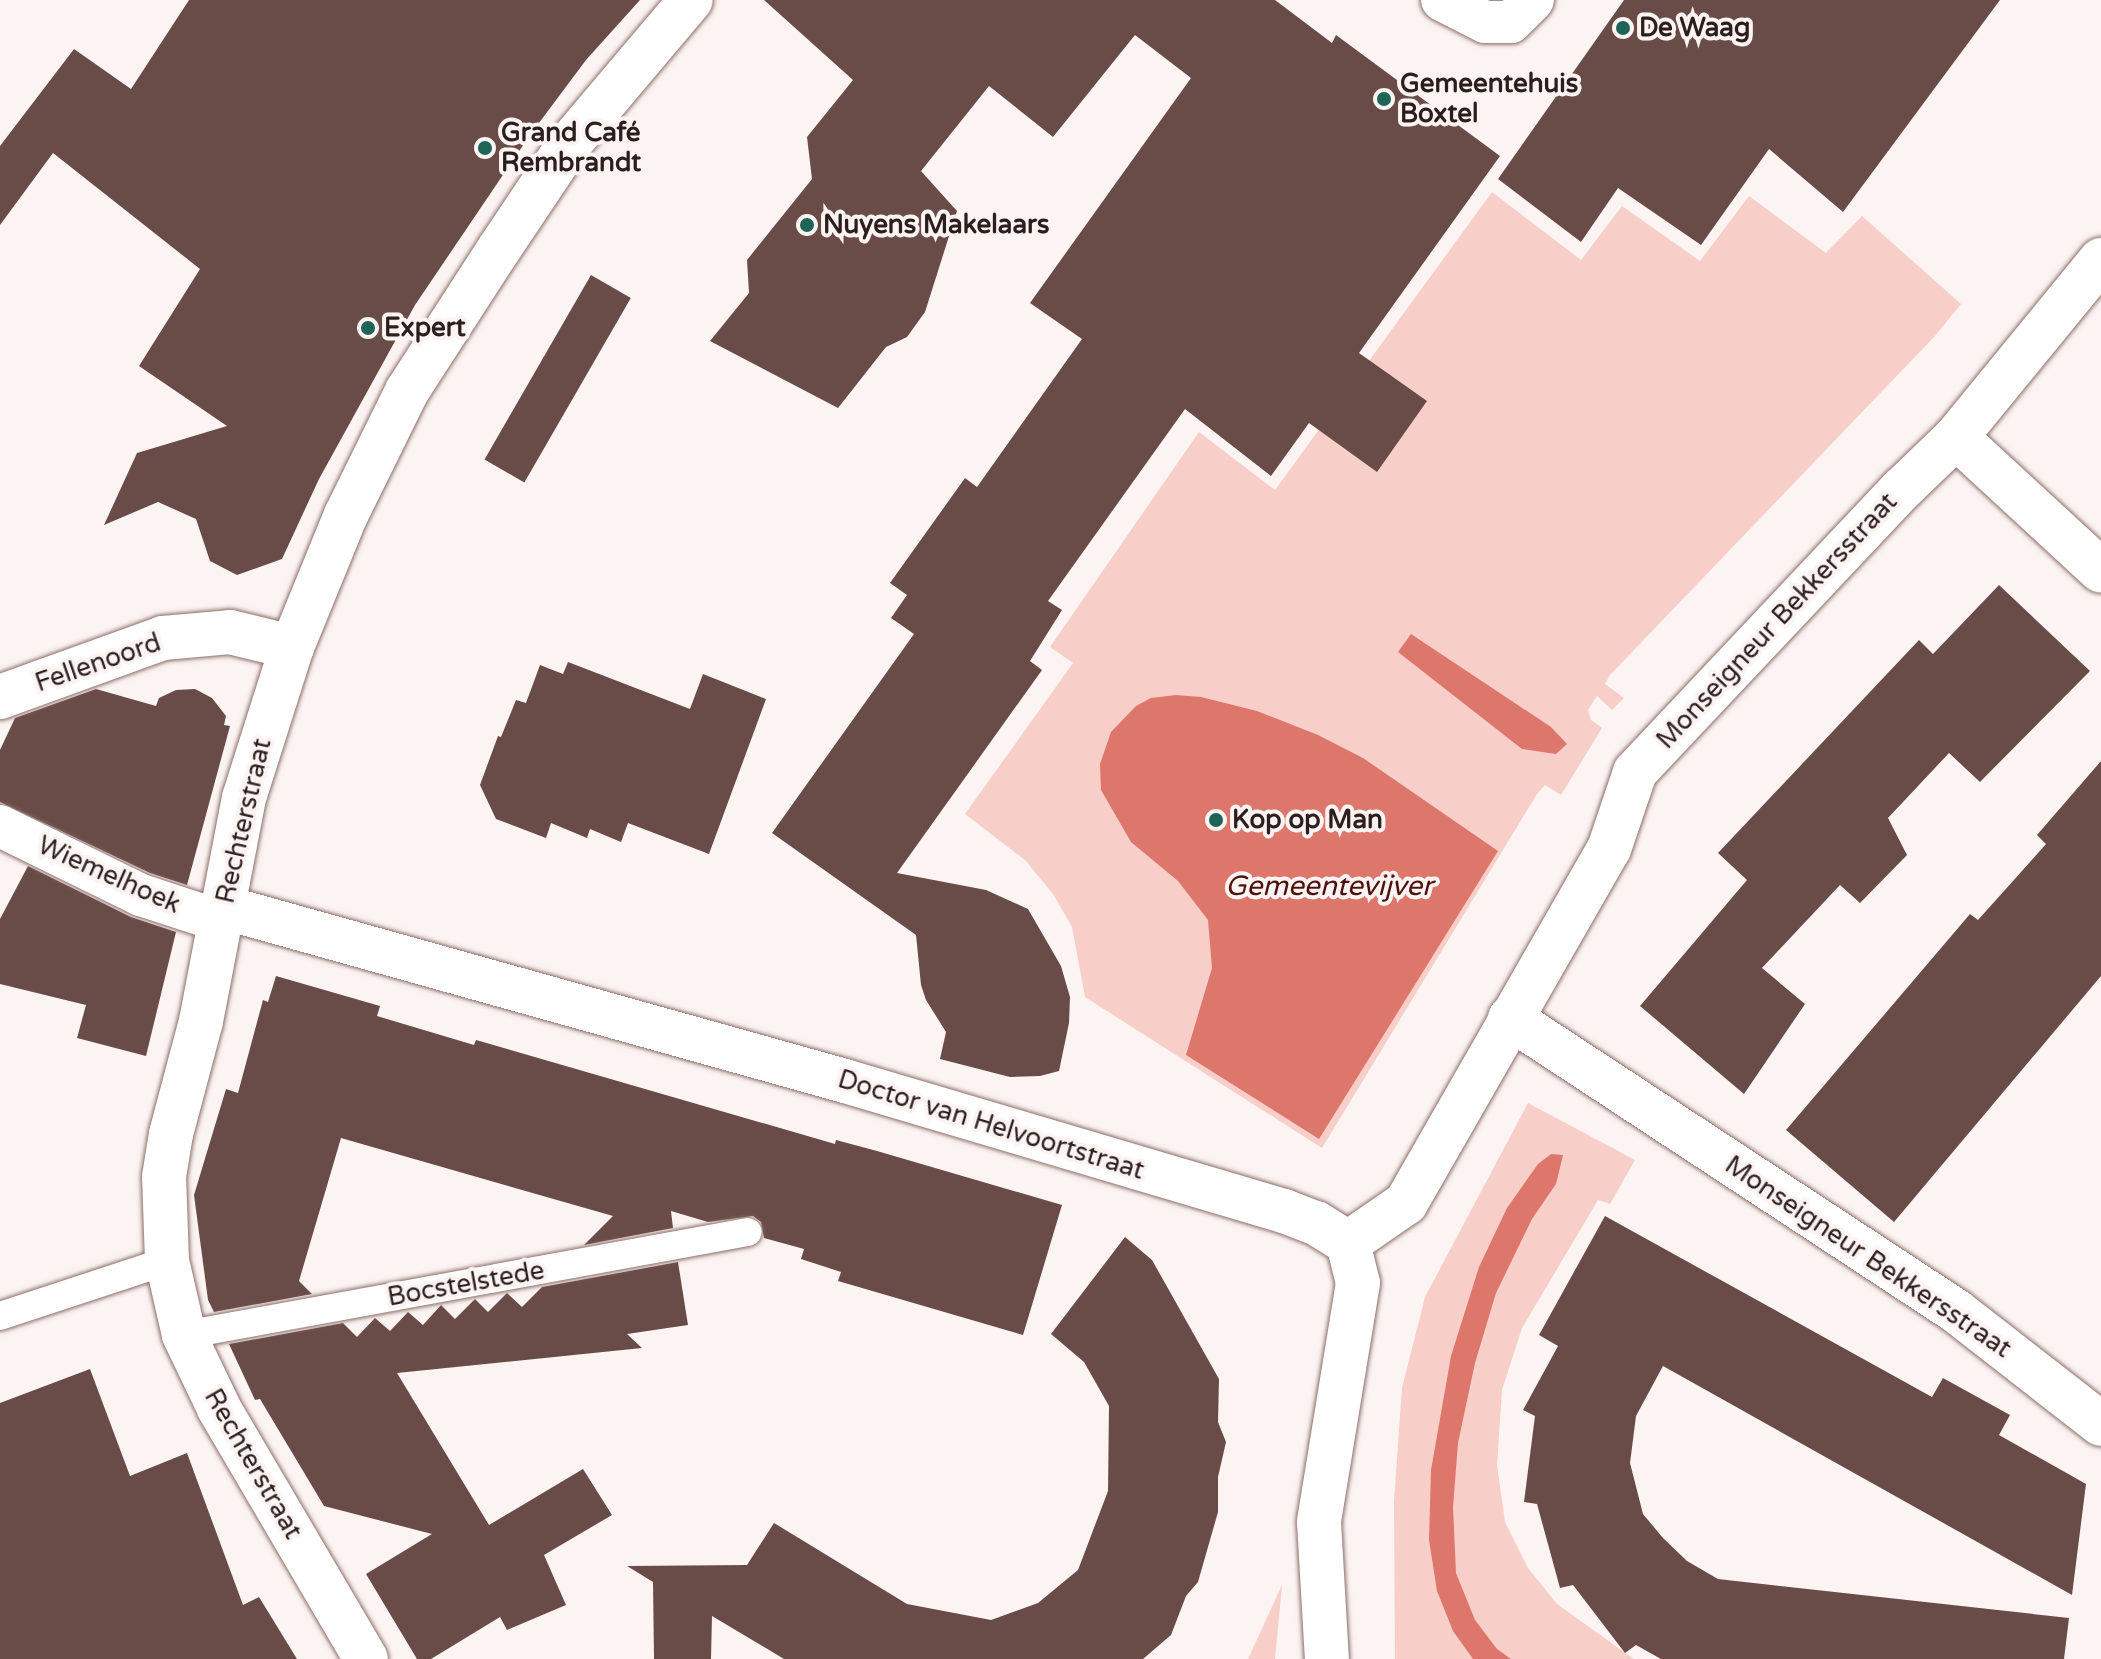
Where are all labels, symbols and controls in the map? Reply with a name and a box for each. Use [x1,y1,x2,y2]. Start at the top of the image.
place label: De Waag [1639,12,1750,44]
marker: De Waag [1614,19,1632,37]
place label: Gemeentehuis Boxtel [1400,68,1578,130]
marker: Gemeentehuis Boxtel [1375,90,1393,108]
place label: Grand Café Rembrandt [501,117,641,178]
marker: Grand Café Rembrandt [476,139,494,157]
place label: Nuyens Makelaars [823,209,1049,241]
marker: Nuyens Makelaars [798,216,816,234]
place label: Expert [384,312,466,344]
marker: Expert [359,319,377,337]
street label: Monseigneur Bekkersstraat [1650,487,1904,755]
street label: Fellenoord [31,627,165,699]
street label: Rechterstraat [210,736,278,906]
place label: Kop op Man [1232,804,1383,836]
marker: Kop op Man [1207,811,1225,829]
street label: Wiemelhoek [33,830,185,920]
water label: Gemeentevijver [1225,869,1433,903]
street label: Doctor van Helvoortstraat [834,1064,1148,1186]
street label: Monseigneur Bekkersstraat [1719,1149,2017,1365]
street label: Bocstelstede [385,1255,547,1313]
street label: Rechterstraat [197,1383,309,1545]

